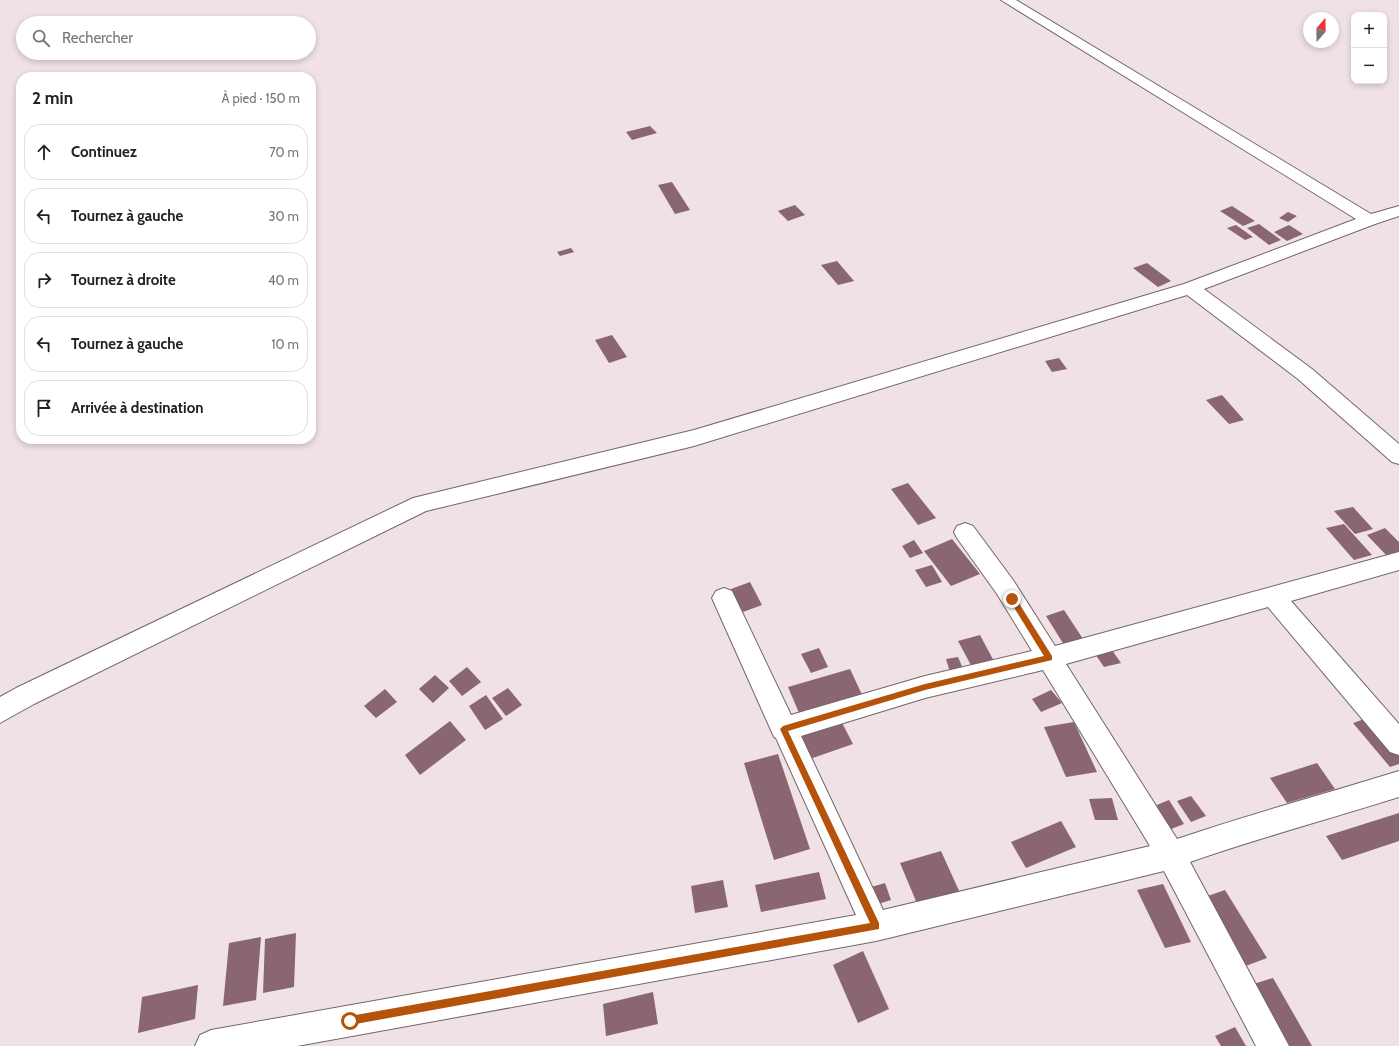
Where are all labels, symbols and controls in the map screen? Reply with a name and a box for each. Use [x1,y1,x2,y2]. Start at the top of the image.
north arrow [1303,12,1339,48]
map controls [1351,12,1387,84]
button: + [1351,12,1387,48]
search box [16,16,316,60]
icon: search [30,27,52,49]
text: Rechercher [62,29,133,47]
button: − [1351,48,1387,84]
text: 2 min [32,88,73,108]
text: À pied · 150 m [222,90,300,106]
icon: ahead [33,141,55,163]
text: Continuez [71,143,137,161]
text: 70 m [269,144,299,160]
icon: left [33,205,55,227]
text: Tournez à gauche [71,207,183,225]
text: 30 m [269,208,299,224]
icon: right [33,269,55,291]
text: Tournez à droite [71,271,176,289]
text: 40 m [268,272,299,288]
icon: left [33,333,55,355]
text: Tournez à gauche [71,335,183,353]
text: 10 m [271,336,299,352]
icon: arrive [33,397,55,419]
text: Arrivée à destination [71,399,203,417]
route end [1003,590,1021,608]
route start [341,1012,359,1030]

